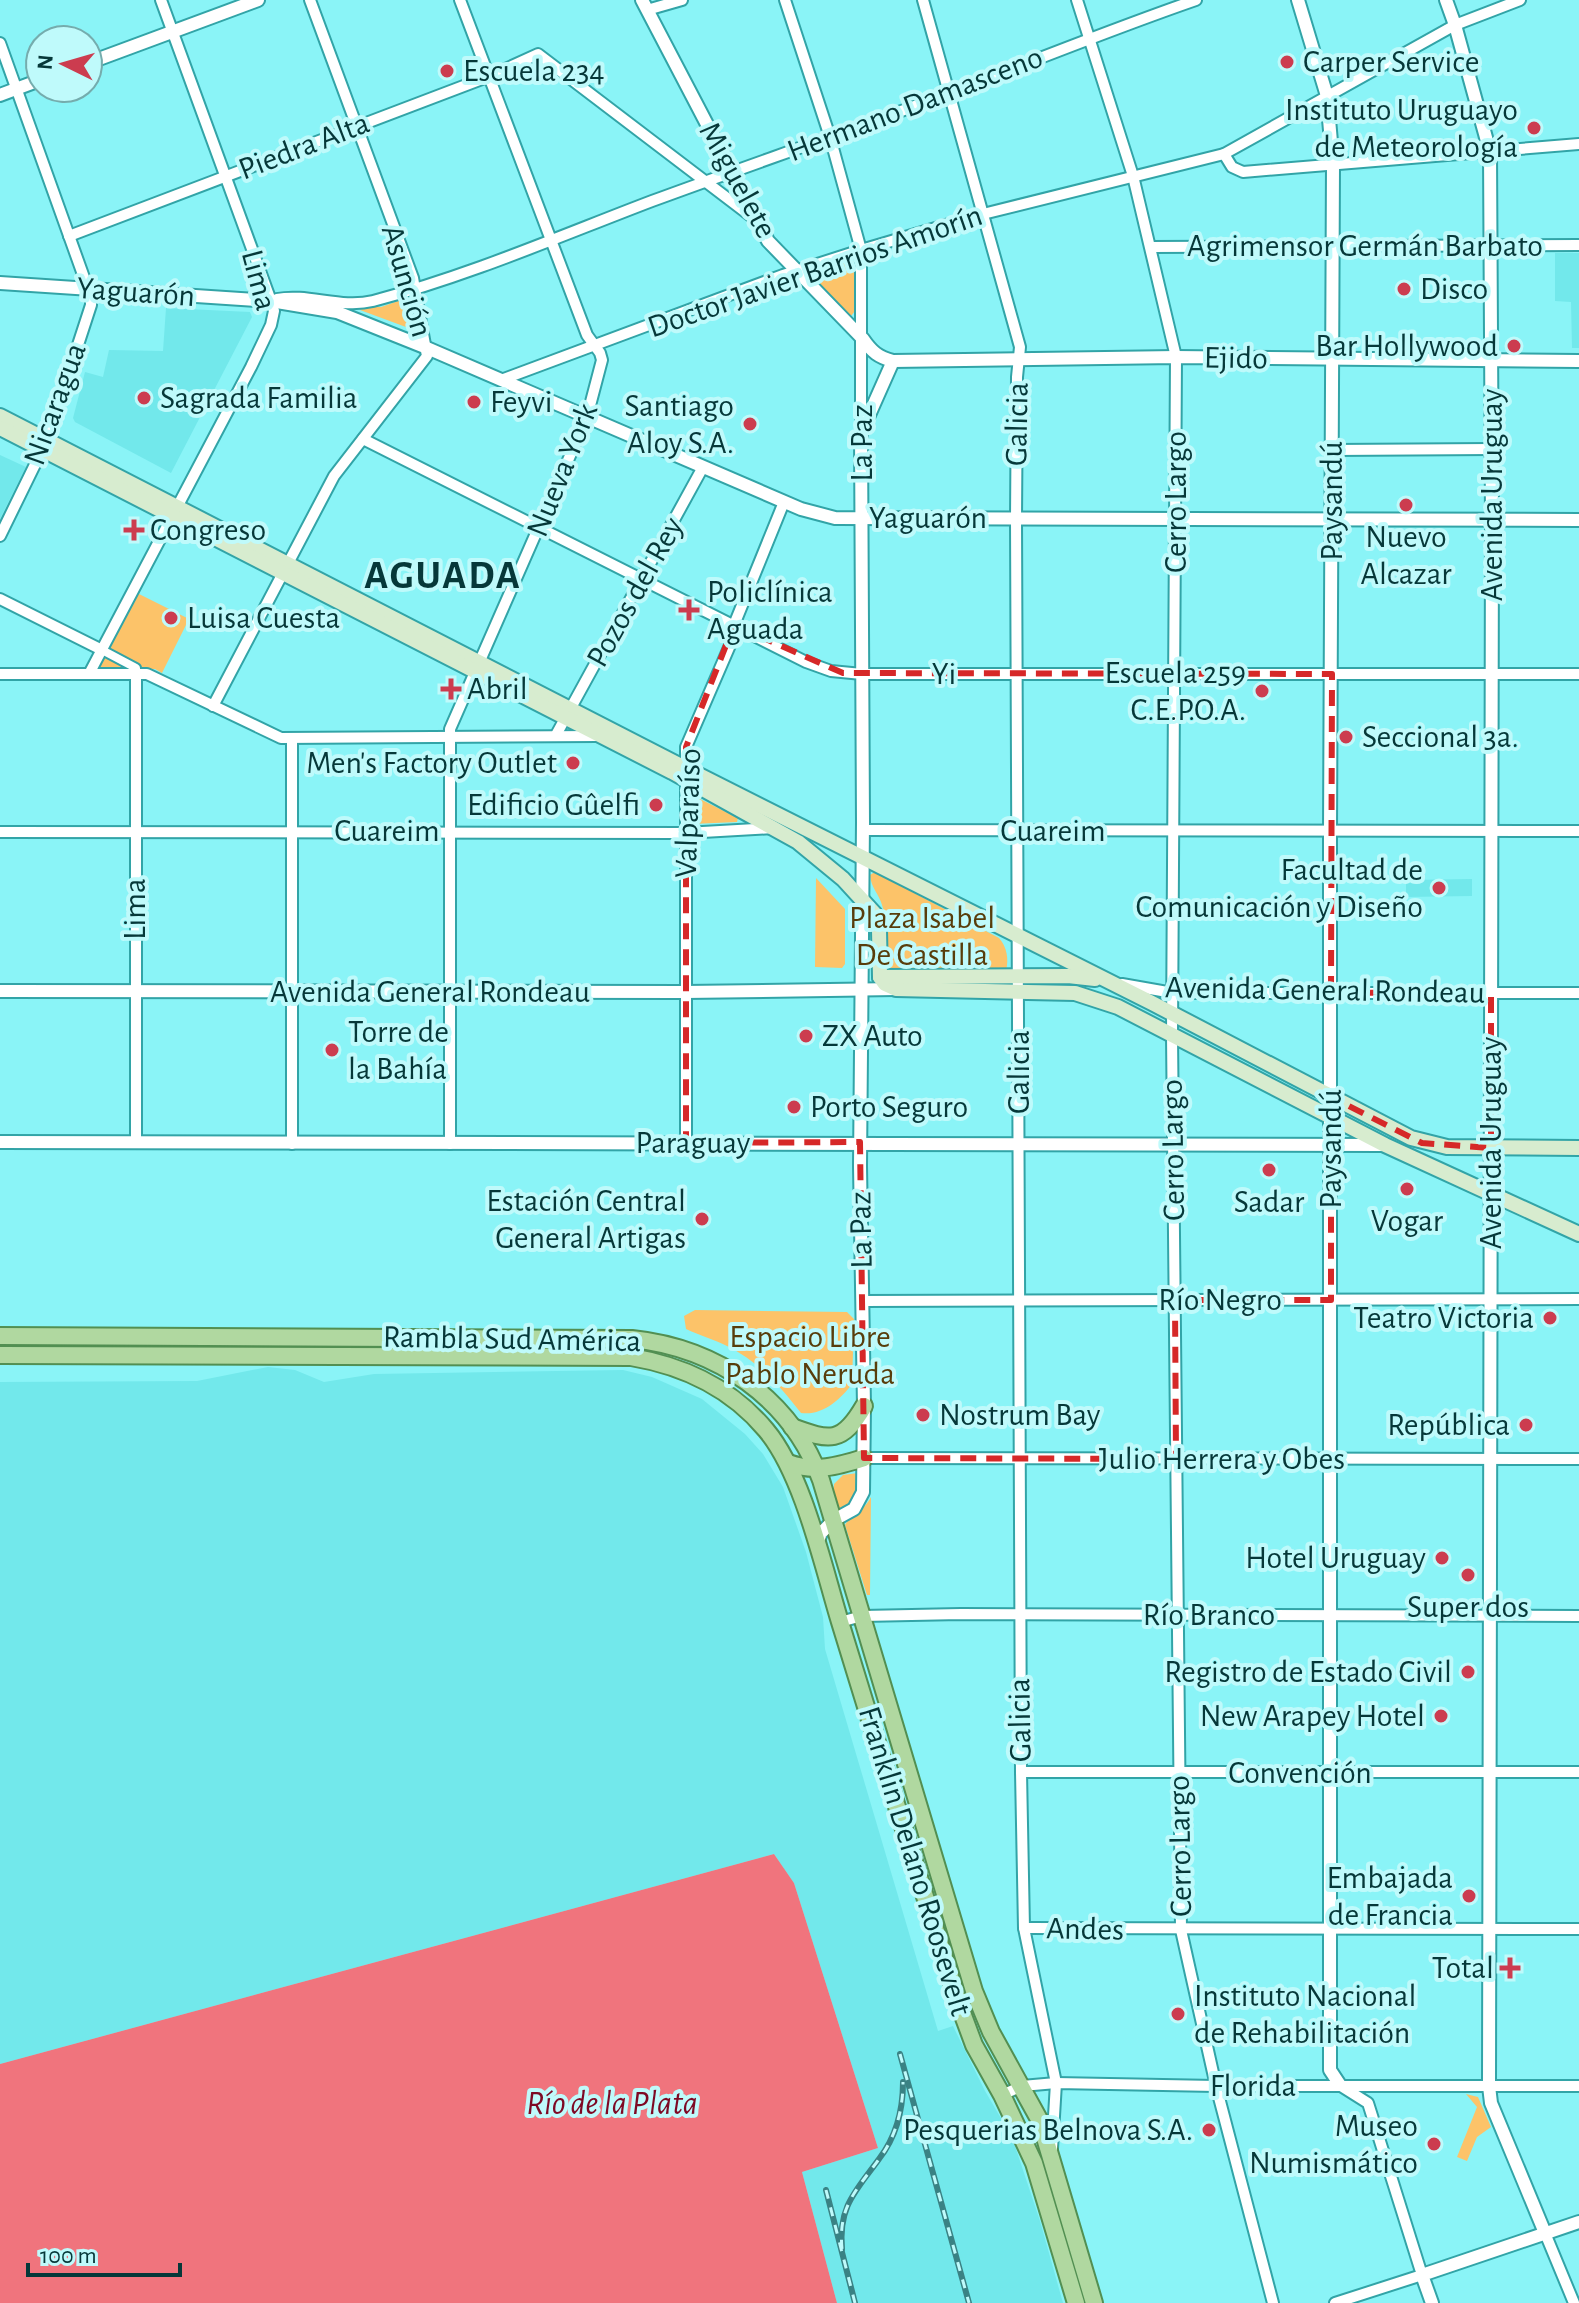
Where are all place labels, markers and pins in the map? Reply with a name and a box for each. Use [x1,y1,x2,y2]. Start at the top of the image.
place label: Carper Service [1303,46,1479,78]
marker: Carper Service [1278,53,1296,71]
place label: Escuela 234 [463,55,605,87]
marker: Escuela 234 [438,62,456,80]
place label: Instituto Uruguayo de Meteorología [1285,94,1518,163]
marker: Instituto Uruguayo de Meteorología [1525,119,1543,137]
place label: Disco [1420,273,1488,305]
marker: Disco [1395,280,1413,298]
place label: Bar Hollywood [1315,330,1498,362]
marker: Bar Hollywood [1505,337,1523,355]
place label: Sagrada Familia [160,382,357,414]
place label: Feyvi [490,386,552,418]
marker: Sagrada Familia [135,389,153,407]
place label: Santiago Aloy S.A. [625,390,734,459]
marker: Feyvi [465,393,483,411]
marker: Santiago Aloy S.A. [741,415,759,433]
marker: Nuevo Alcazar [1397,496,1415,514]
place label: Congreso [150,514,266,546]
marker: Congreso [125,521,143,539]
place label: Nuevo Alcazar [1360,521,1452,590]
place label: Policlínica Aguada [707,576,833,645]
marker: Policlínica Aguada [678,599,700,621]
place label: Luisa Cuesta [187,602,340,634]
marker: Luisa Cuesta [162,609,180,627]
place label: Escuela 259 C.E.P.O.A. [1104,657,1246,726]
place label: Abril [467,673,528,705]
marker: Abril [442,680,460,698]
marker: Escuela 259 C.E.P.O.A. [1253,682,1271,700]
place label: Seccional 3a. [1362,721,1519,753]
marker: Seccional 3a. [1337,728,1355,746]
place label: Men's Factory Outlet [306,747,557,779]
marker: Men's Factory Outlet [564,754,582,772]
place label: Edificio Gûelfi [467,789,640,821]
marker: Edificio Gûelfi [647,796,665,814]
place label: Facultad de Comunicación y Diseño [1136,854,1423,923]
marker: Facultad de Comunicación y Diseño [1430,879,1448,897]
place label: Torre de la Bahía [348,1016,449,1085]
place label: ZX Auto [822,1020,923,1052]
marker: ZX Auto [797,1027,815,1045]
marker: Torre de la Bahía [323,1041,341,1059]
place label: Porto Seguro [810,1091,968,1123]
marker: Porto Seguro [785,1098,803,1116]
marker: Sadar [1260,1161,1278,1179]
marker: Vogar [1398,1180,1416,1198]
place label: Estación Central General Artigas [486,1185,686,1254]
place label: Sadar [1234,1186,1305,1218]
place label: Vogar [1371,1205,1444,1237]
marker: Estación Central General Artigas [693,1210,711,1228]
place label: Teatro Victoria [1353,1302,1534,1334]
marker: Teatro Victoria [1541,1309,1559,1327]
place label: Nostrum Bay [939,1399,1101,1431]
marker: Nostrum Bay [914,1406,932,1424]
place label: República [1387,1409,1510,1441]
marker: República [1517,1416,1535,1434]
place label: Hotel Uruguay [1245,1542,1426,1574]
marker: Hotel Uruguay [1433,1549,1451,1567]
marker: Super dos [1459,1566,1477,1584]
place label: Super dos [1407,1591,1529,1623]
place label: Registro de Estado Civil [1164,1656,1452,1688]
marker: Registro de Estado Civil [1459,1663,1477,1681]
place label: New Arapey Hotel [1200,1700,1425,1732]
marker: New Arapey Hotel [1432,1707,1450,1725]
place label: Embajada de Francia [1326,1862,1453,1931]
marker: Embajada de Francia [1460,1887,1478,1905]
place label: Total [1432,1952,1494,1984]
marker: Total [1501,1959,1519,1977]
place label: Instituto Nacional de Rehabilitación [1194,1980,1416,2049]
marker: Instituto Nacional de Rehabilitación [1169,2005,1187,2023]
place label: Museo Numismático [1249,2110,1418,2179]
place label: Pesquerias Belnova S.A. [903,2114,1193,2146]
marker: Pesquerias Belnova S.A. [1200,2121,1218,2139]
marker: Museo Numismático [1425,2135,1443,2153]

